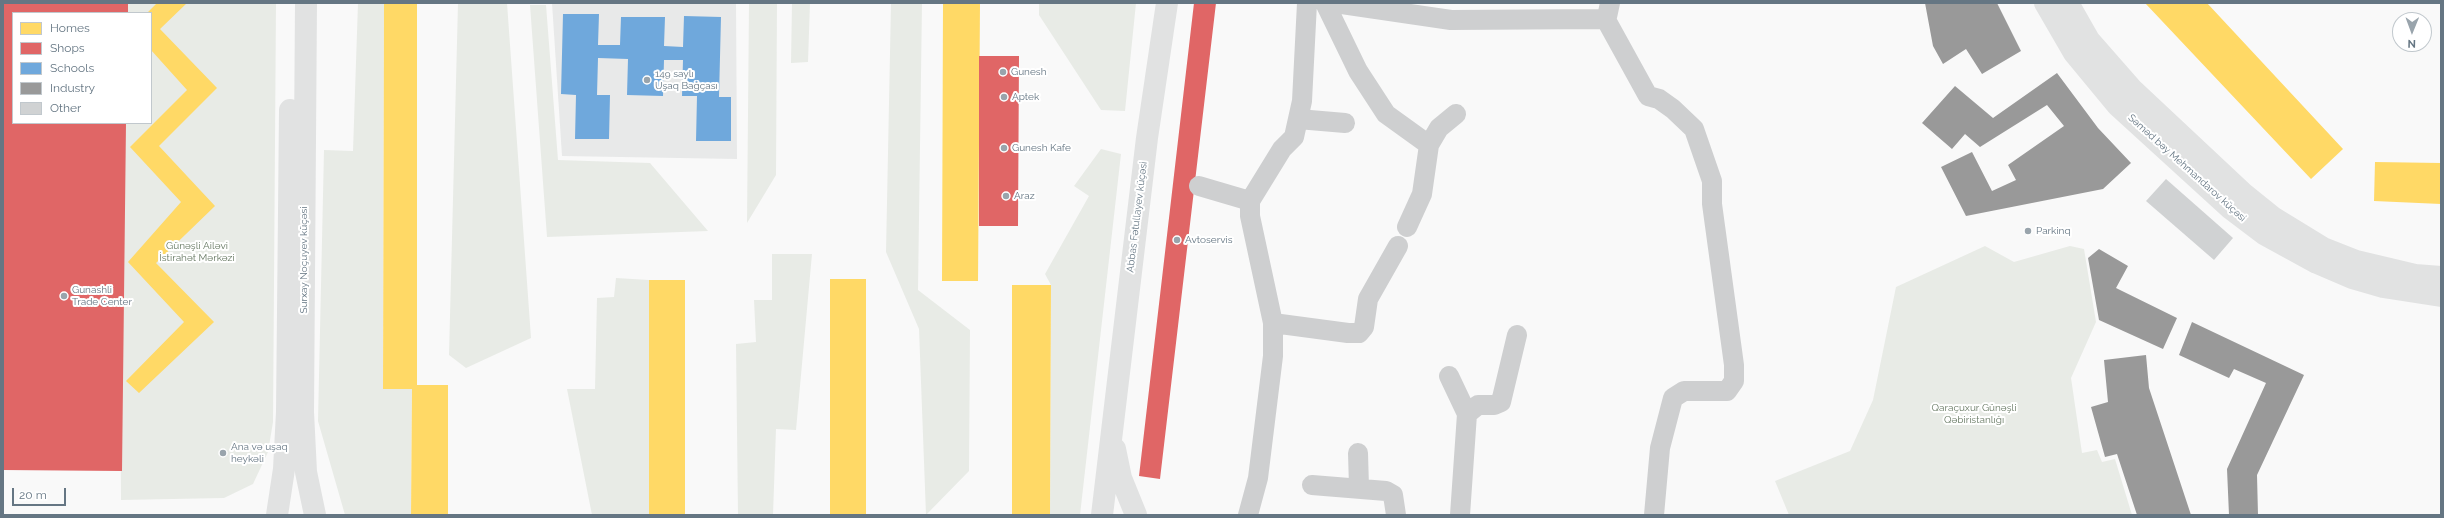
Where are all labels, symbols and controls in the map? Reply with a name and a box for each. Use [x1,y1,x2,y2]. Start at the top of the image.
legend [12,12,152,124]
north arrow [2392,12,2432,52]
text: Homes [50,21,90,35]
text: N [2407,37,2416,50]
text: Shops [50,41,85,55]
text: Schools [50,61,94,75]
place label: Gunesh [1011,66,1046,78]
marker: Gunesh [998,67,1008,77]
place label: 149 saylı Uşaq Bağçası [655,68,718,92]
marker: 149 saylı Uşaq Bağçası [642,75,652,85]
text: Industry [50,81,95,95]
place label: Aptek [1012,91,1039,103]
marker: Aptek [999,92,1009,102]
text: Other [50,101,81,115]
street label: Səməd bəy Mehmandarov küçəsi [2125,112,2249,224]
place label: Gunesh Kafe [1012,142,1071,154]
marker: Gunesh Kafe [999,143,1009,153]
street label: Abbas Fətullayev küçəsi [1124,161,1150,273]
place label: Araz [1014,190,1035,202]
marker: Araz [1001,191,1011,201]
street label: Surxay Noçuyev küçəsi [298,206,310,314]
place label: Parkinq [2036,225,2071,237]
marker: Parkinq [2023,226,2033,236]
place label: Avtoservis [1185,234,1233,246]
marker: Avtoservis [1172,235,1182,245]
park label: Günəşli Ailəvi İstirahət Mərkəzi [159,240,235,264]
place label: Gunashli Trade Center [72,284,132,308]
marker: Gunashli Trade Center [59,291,69,301]
park label: Qaraçuxur Günəşli Qəbiristanlığı [1932,402,2016,426]
place label: Ana və uşaq heykəli [231,441,288,464]
marker: Ana və uşaq heykəli [218,448,228,458]
scale bar [14,480,68,506]
text: 20 m [19,488,47,502]

